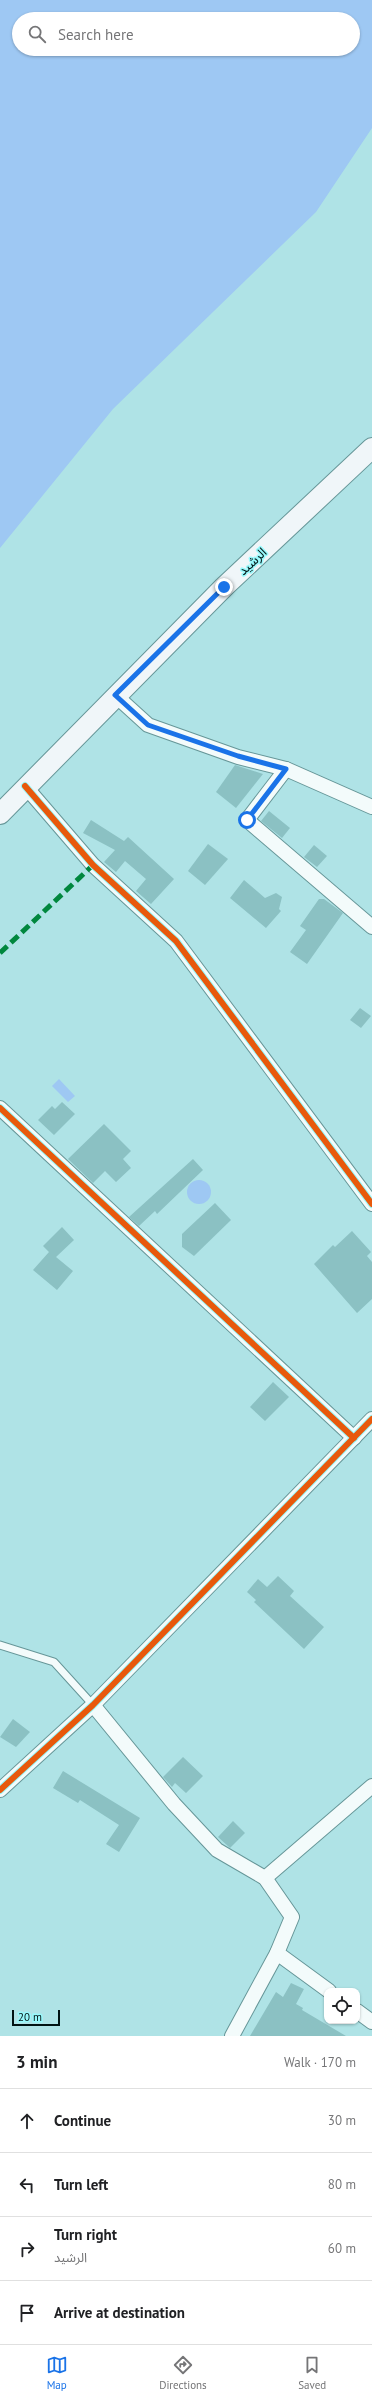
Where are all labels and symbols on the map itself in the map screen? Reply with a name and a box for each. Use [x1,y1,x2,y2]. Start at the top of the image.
street label: الرشيد [234,544,270,579]
route end [215,578,233,596]
route start [238,811,256,829]
scale bar [12,2008,60,2027]

